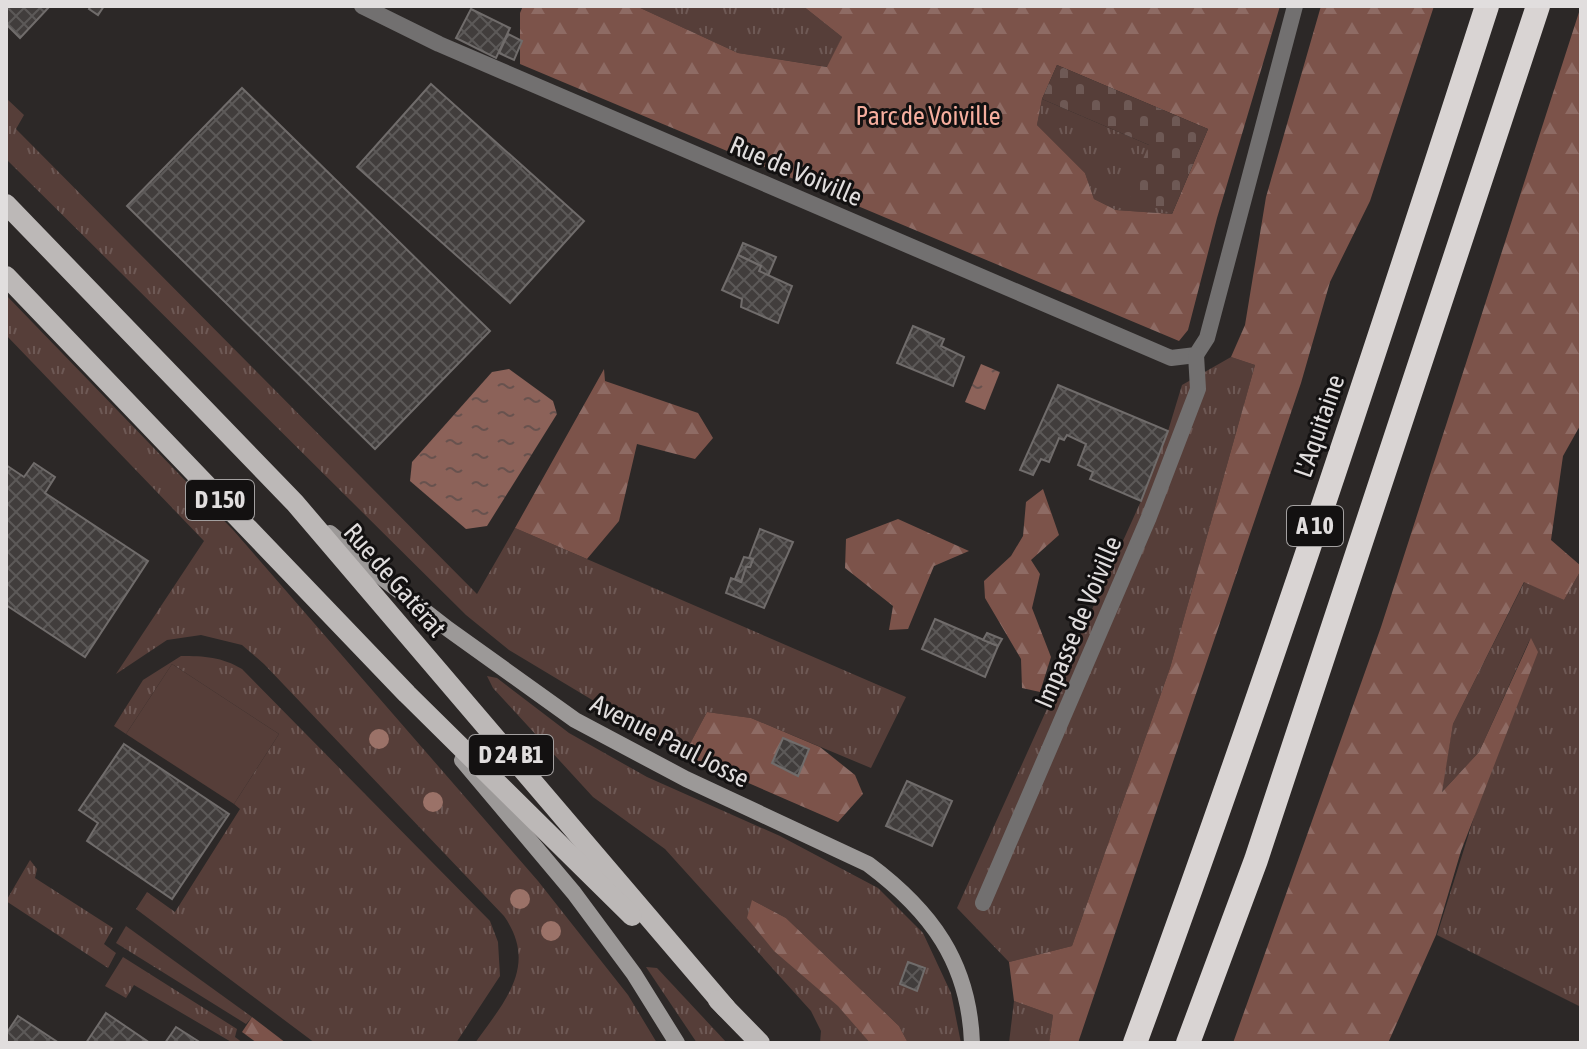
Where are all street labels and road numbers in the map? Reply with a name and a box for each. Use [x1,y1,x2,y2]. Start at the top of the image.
street label: Rue de Voiville [725,130,867,212]
street label: L'Aquitaine [1287,371,1351,481]
road number: D 150 [186,480,254,520]
road number: A 10 [1287,506,1343,546]
street label: Rue de Gatérat [338,517,452,643]
street label: Impasse de Voiville [1028,532,1128,712]
street label: Avenue Paul Josse [586,688,754,794]
road number: D 24 B1 [469,735,553,775]

